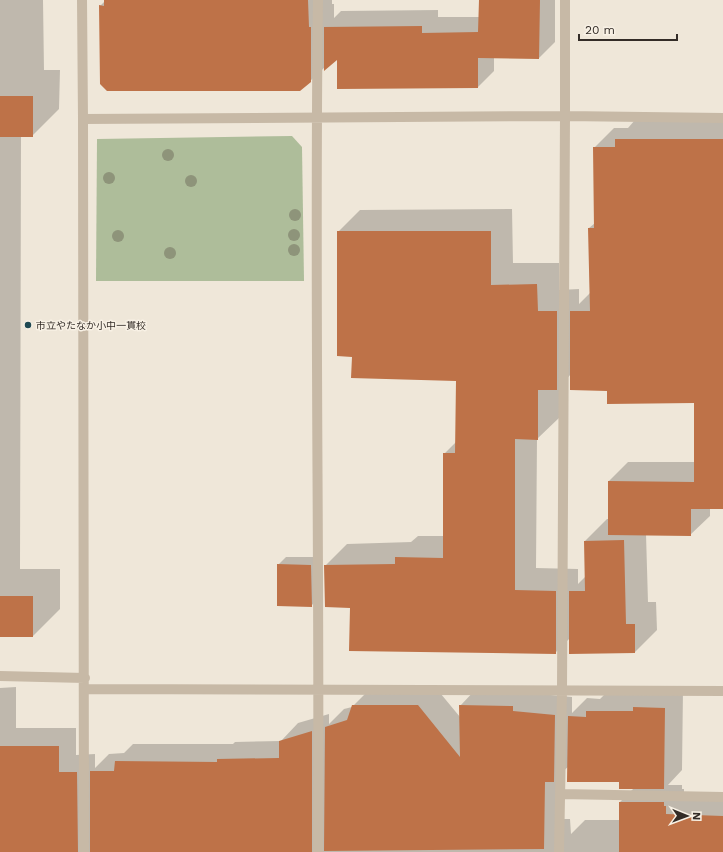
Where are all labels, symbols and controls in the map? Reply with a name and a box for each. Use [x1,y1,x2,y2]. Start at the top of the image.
scale bar [579,16,677,42]
text: 20 m [585,23,615,37]
marker: 市立やたなか小中一貫校 [23,320,33,330]
place label: 市立やたなか小中一貫校 [36,320,146,331]
north arrow [667,796,707,836]
text: N [690,812,703,820]

